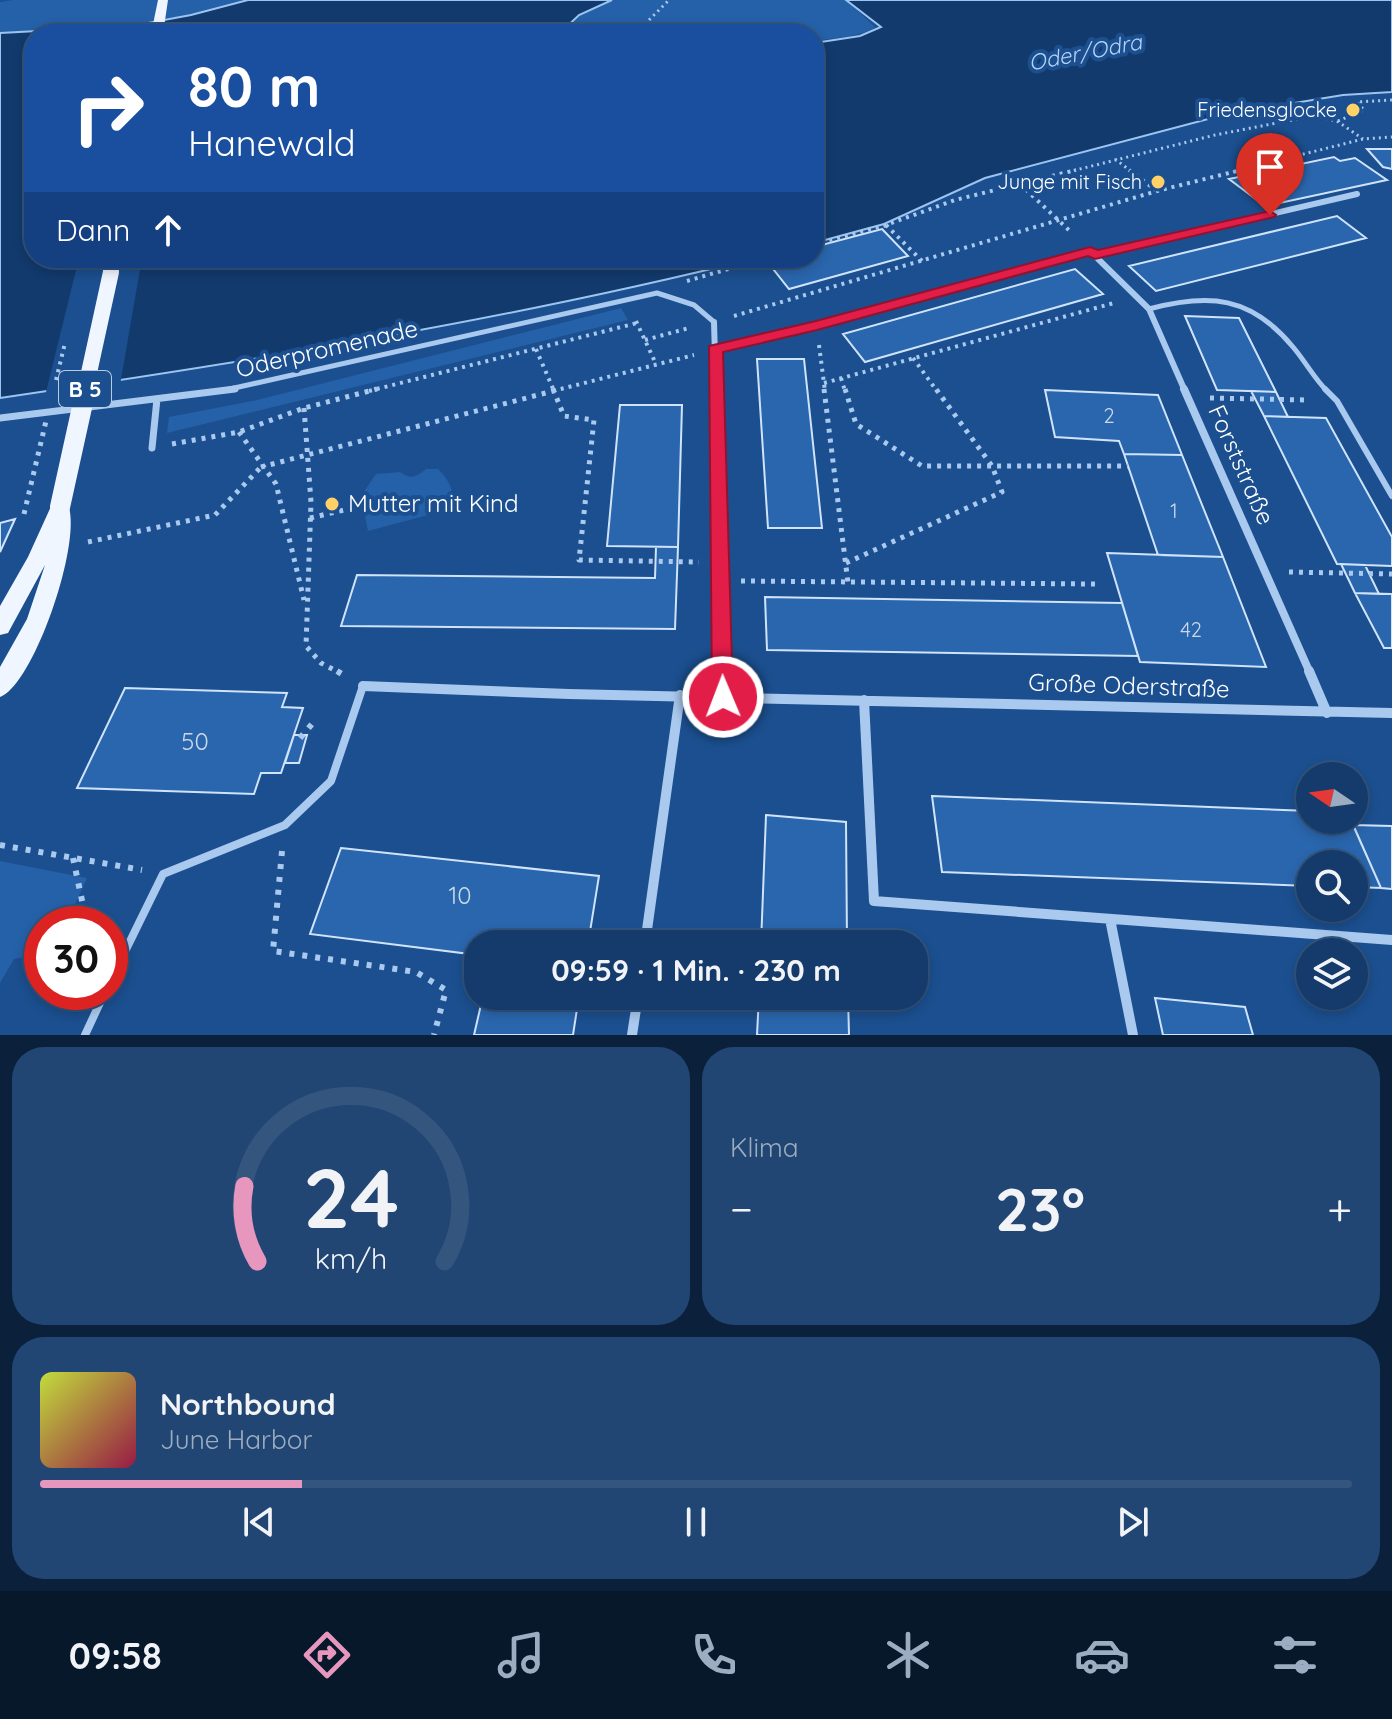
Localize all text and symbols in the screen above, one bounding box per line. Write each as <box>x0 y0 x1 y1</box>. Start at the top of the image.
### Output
water label: Oder/Odra <box>1026 27 1146 77</box>
text: 80 m <box>188 51 320 121</box>
icon: right <box>56 56 160 160</box>
place label: Friedensglocke <box>1197 97 1337 122</box>
marker: Friedensglocke <box>1344 101 1362 119</box>
text: Hanewald <box>188 120 356 165</box>
pin <box>1236 133 1304 215</box>
icon: arrive <box>1248 145 1292 189</box>
place label: Junge mit Fisch <box>997 169 1142 194</box>
marker: Junge mit Fisch <box>1149 173 1167 191</box>
icon: ahead <box>146 208 190 252</box>
text: Dann <box>56 211 130 249</box>
street label: Oderpromenade <box>233 313 421 384</box>
road number: B 5 <box>59 371 111 407</box>
street label: Forststraße <box>1202 400 1282 529</box>
house number: 2 <box>1103 403 1115 428</box>
place label: Mutter mit Kind <box>348 488 518 518</box>
marker: Mutter mit Kind <box>323 495 341 513</box>
house number: 1 <box>1170 498 1178 523</box>
house number: 42 <box>1180 617 1202 642</box>
position arrow <box>681 655 765 739</box>
street label: Große Oderstraße <box>1028 666 1230 704</box>
house number: 50 <box>181 726 209 756</box>
north arrow <box>1296 762 1368 834</box>
map controls <box>1296 762 1368 1010</box>
button: search <box>1296 850 1368 922</box>
house number: 10 <box>448 880 472 910</box>
speed limit sign: 30 <box>24 906 128 1010</box>
button: layers <box>1296 938 1368 1010</box>
text: 09:59 · 1 Min. · 230 m <box>551 951 841 989</box>
text: Klima <box>730 1131 799 1164</box>
text: 24 <box>303 1145 399 1249</box>
text: 23° <box>995 1171 1085 1246</box>
text: − <box>730 1181 753 1236</box>
text: + <box>1327 1181 1352 1236</box>
text: km/h <box>315 1240 387 1276</box>
text: Northbound <box>160 1385 336 1423</box>
text: June Harbor <box>160 1423 312 1456</box>
icon: previous <box>237 1500 281 1544</box>
icon: pause <box>674 1500 718 1544</box>
icon: next <box>1111 1500 1155 1544</box>
icon: directions <box>299 1627 355 1683</box>
icon: music <box>493 1627 549 1683</box>
icon: phone <box>686 1627 742 1683</box>
icon: climate <box>880 1627 936 1683</box>
icon: car <box>1074 1627 1130 1683</box>
icon: filters <box>1267 1627 1323 1683</box>
text: 09:58 <box>69 1633 162 1678</box>

